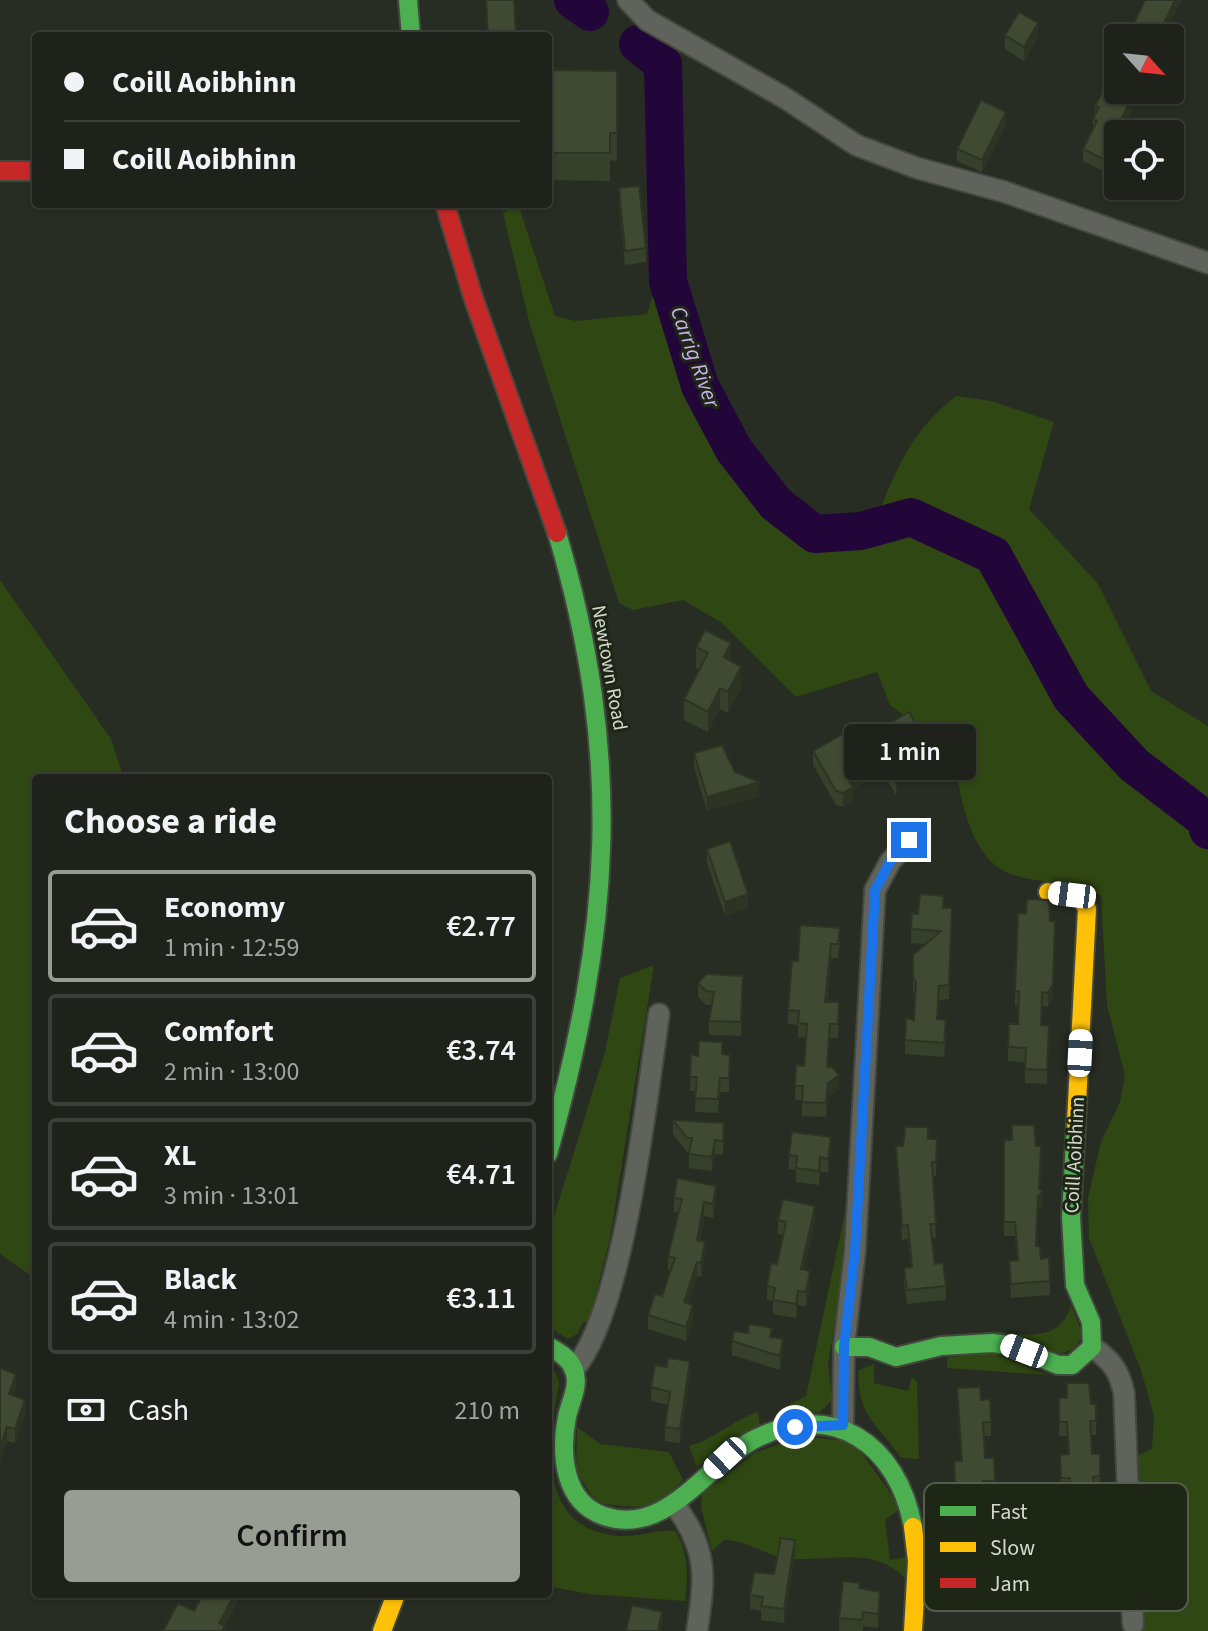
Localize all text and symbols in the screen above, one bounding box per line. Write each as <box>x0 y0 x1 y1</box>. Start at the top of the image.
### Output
north arrow <box>1104 24 1184 104</box>
map controls <box>1104 24 1184 200</box>
text: Coill Aoibhinn <box>112 61 297 104</box>
button: locate <box>1104 120 1184 200</box>
text: Coill Aoibhinn <box>112 138 297 181</box>
water label: Carrig River <box>662 302 729 413</box>
street label: Newtown Road <box>584 603 634 733</box>
callout: 1 min <box>843 724 975 780</box>
text: 1 min <box>879 733 941 770</box>
text: Choose a ride <box>64 796 277 847</box>
route end <box>891 822 927 858</box>
car <box>1047 880 1097 910</box>
text: Economy <box>164 886 285 929</box>
icon: car <box>68 890 140 962</box>
text: €2.77 <box>446 905 516 948</box>
text: 1 min · 12:59 <box>164 929 299 966</box>
text: Comfort <box>164 1010 274 1053</box>
icon: car <box>68 1014 140 1086</box>
car <box>1067 1028 1093 1078</box>
text: €3.74 <box>446 1029 516 1072</box>
text: 2 min · 13:00 <box>164 1053 299 1090</box>
street label: Coill Aoibhinn <box>1058 1096 1092 1214</box>
text: XL <box>164 1134 197 1177</box>
icon: car <box>68 1138 140 1210</box>
text: €4.71 <box>446 1153 516 1196</box>
text: 3 min · 13:01 <box>164 1177 299 1214</box>
text: Black <box>164 1258 237 1301</box>
icon: car <box>68 1262 140 1334</box>
text: €3.11 <box>446 1277 516 1320</box>
text: 4 min · 13:02 <box>164 1301 299 1338</box>
car <box>997 1331 1051 1371</box>
icon: cash <box>64 1388 108 1432</box>
text: Cash <box>128 1389 189 1432</box>
text: 210 m <box>454 1392 520 1429</box>
route start <box>777 1409 813 1445</box>
car <box>699 1433 751 1483</box>
legend <box>924 1483 1188 1611</box>
button: Confirm <box>64 1490 520 1582</box>
text: Fast <box>990 1496 1028 1528</box>
text: Slow <box>990 1532 1035 1564</box>
text: Jam <box>990 1568 1030 1600</box>

